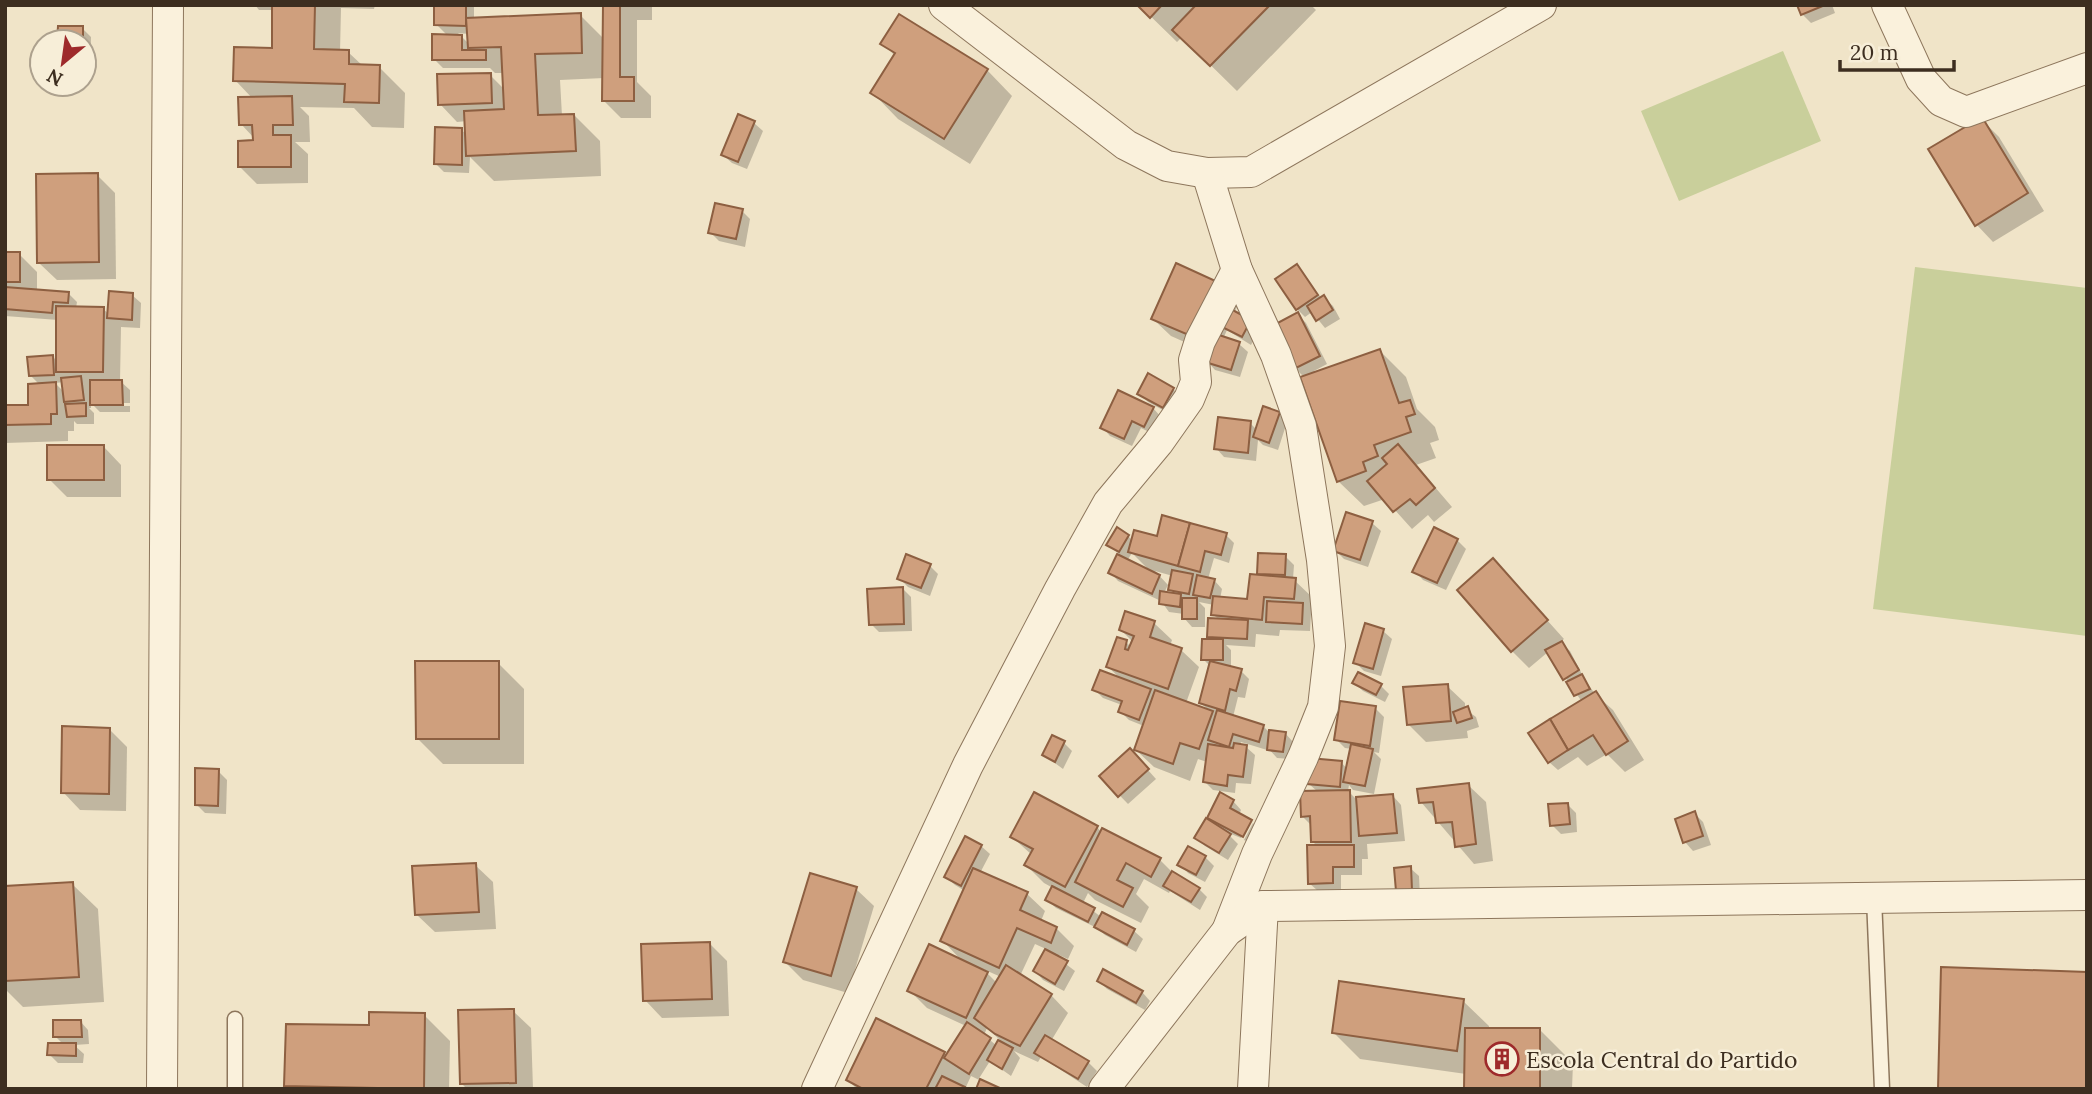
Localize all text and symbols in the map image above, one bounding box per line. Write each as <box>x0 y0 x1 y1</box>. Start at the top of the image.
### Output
north arrow <box>28 28 98 98</box>
scale bar <box>1840 28 1954 72</box>
text: 20 m <box>1850 39 1899 66</box>
text: N <box>42 64 67 92</box>
building icon: Escola Central do Partido <box>1483 1040 1521 1078</box>
place label: Escola Central do Partido <box>1526 1045 1797 1074</box>

